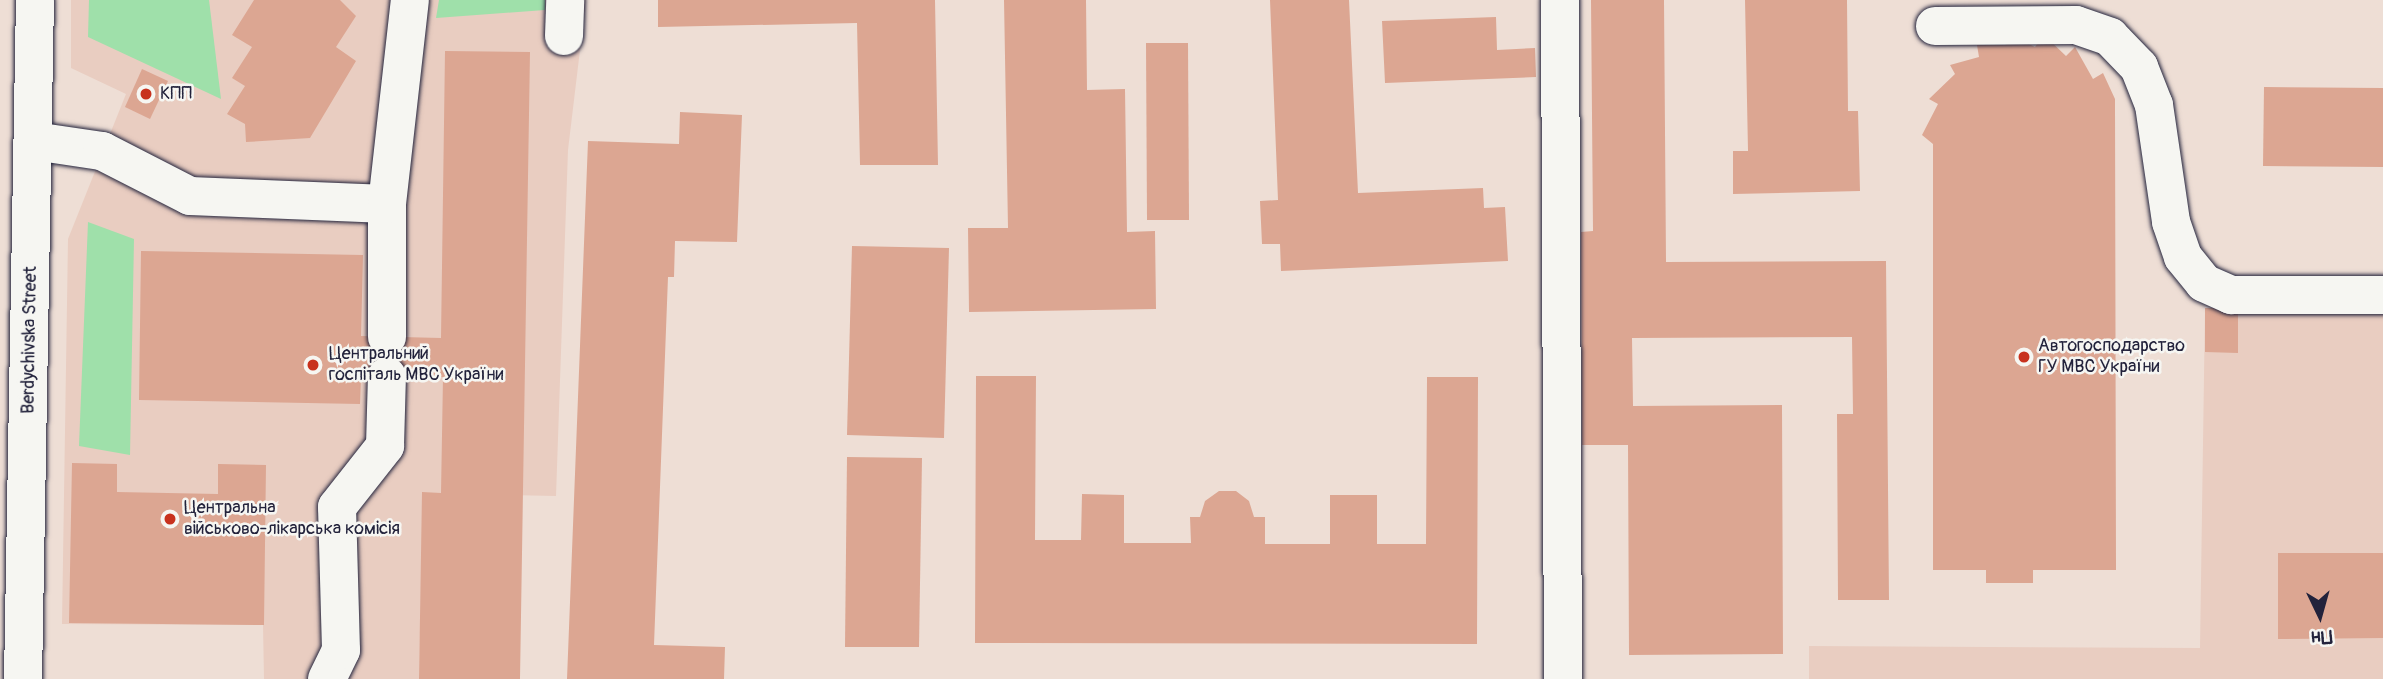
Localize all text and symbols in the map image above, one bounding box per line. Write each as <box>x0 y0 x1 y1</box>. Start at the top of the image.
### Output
place label: КПП <box>160 83 192 105</box>
marker: КПП <box>138 86 154 102</box>
street label: Berdychivska Street <box>18 266 42 414</box>
place label: Автогосподарство ГУ МВС України <box>2038 336 2185 378</box>
place label: Центральний госпіталь МВС України <box>329 344 504 386</box>
marker: Автогосподарство ГУ МВС України <box>2016 349 2032 365</box>
marker: Центральний госпіталь МВС України <box>303 355 323 375</box>
place label: Центральна військово-лікарська комісія <box>184 498 400 540</box>
marker: Центральна військово-лікарська комісія <box>162 511 178 527</box>
north arrow <box>2285 581 2355 651</box>
text: Пн <box>2310 624 2333 650</box>

